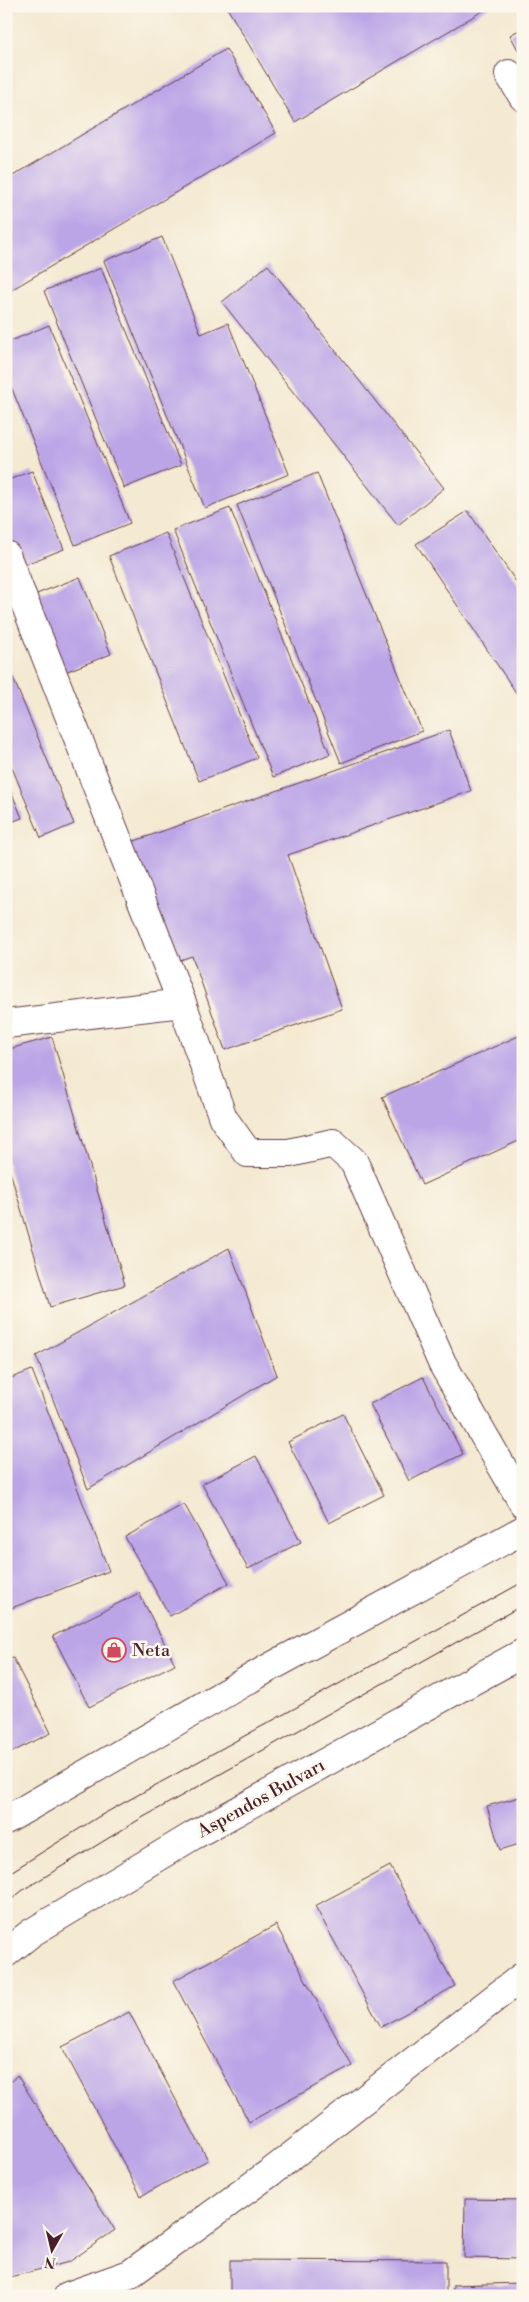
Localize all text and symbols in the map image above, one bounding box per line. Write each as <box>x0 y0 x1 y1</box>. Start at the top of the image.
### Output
shop icon: Neta <box>101 1637 127 1663</box>
place label: Neta <box>132 1639 171 1662</box>
street label: Aspendos Bulvarı <box>192 1754 329 1844</box>
north arrow <box>28 2224 78 2274</box>
text: N <box>44 2252 57 2272</box>

